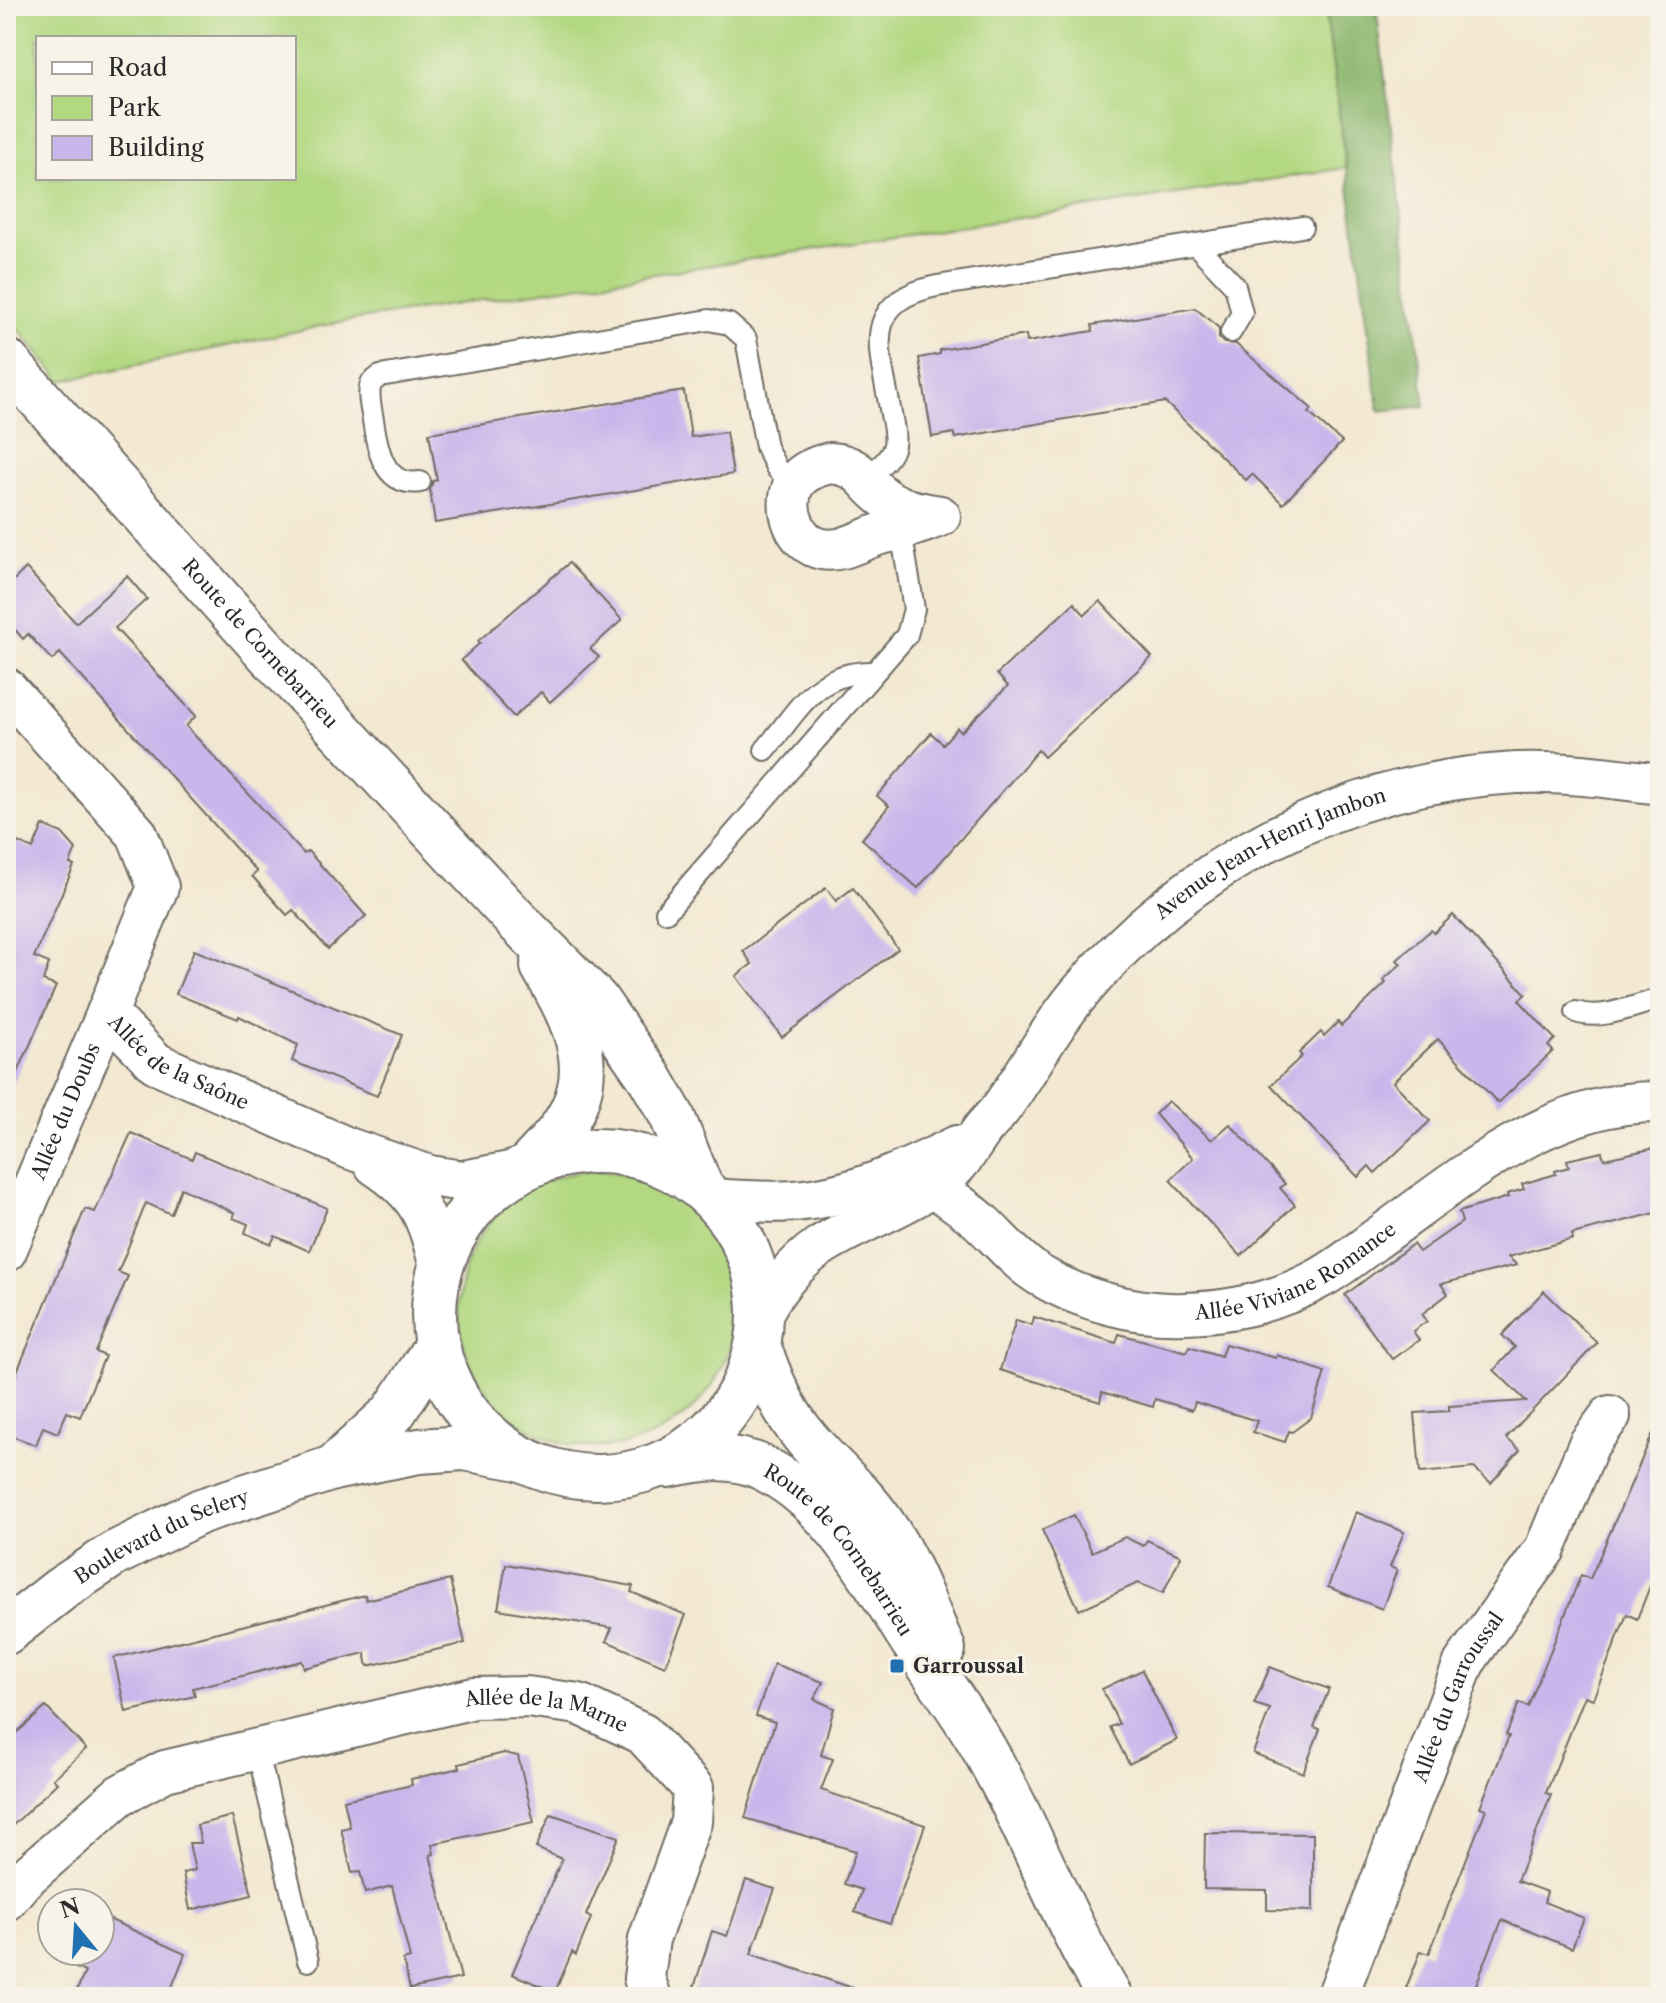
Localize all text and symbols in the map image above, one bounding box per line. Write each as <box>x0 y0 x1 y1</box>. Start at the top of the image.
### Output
legend <box>36 36 296 180</box>
text: Road <box>108 53 168 82</box>
text: Park <box>108 93 161 122</box>
text: Building <box>108 133 204 162</box>
street label: Route de Cornebarrieu <box>177 554 343 733</box>
street label: Avenue Jean-Henri Jambon <box>1149 783 1389 925</box>
street label: Allée de la Saône <box>103 1009 253 1115</box>
street label: Allée du Doubs <box>25 1039 105 1184</box>
street label: Allée Viviane Romance <box>1193 1217 1401 1325</box>
street label: Route de Cornebarrieu <box>760 1459 918 1640</box>
street label: Boulevard du Selery <box>70 1484 253 1589</box>
street label: Allée du Garroussal <box>1407 1607 1508 1786</box>
place label: Garroussal <box>913 1654 1024 1678</box>
marker: Garroussal <box>888 1657 906 1675</box>
street label: Allée de la Marne <box>461 1685 632 1737</box>
north arrow <box>36 1887 116 1967</box>
text: N <box>57 1893 83 1924</box>

